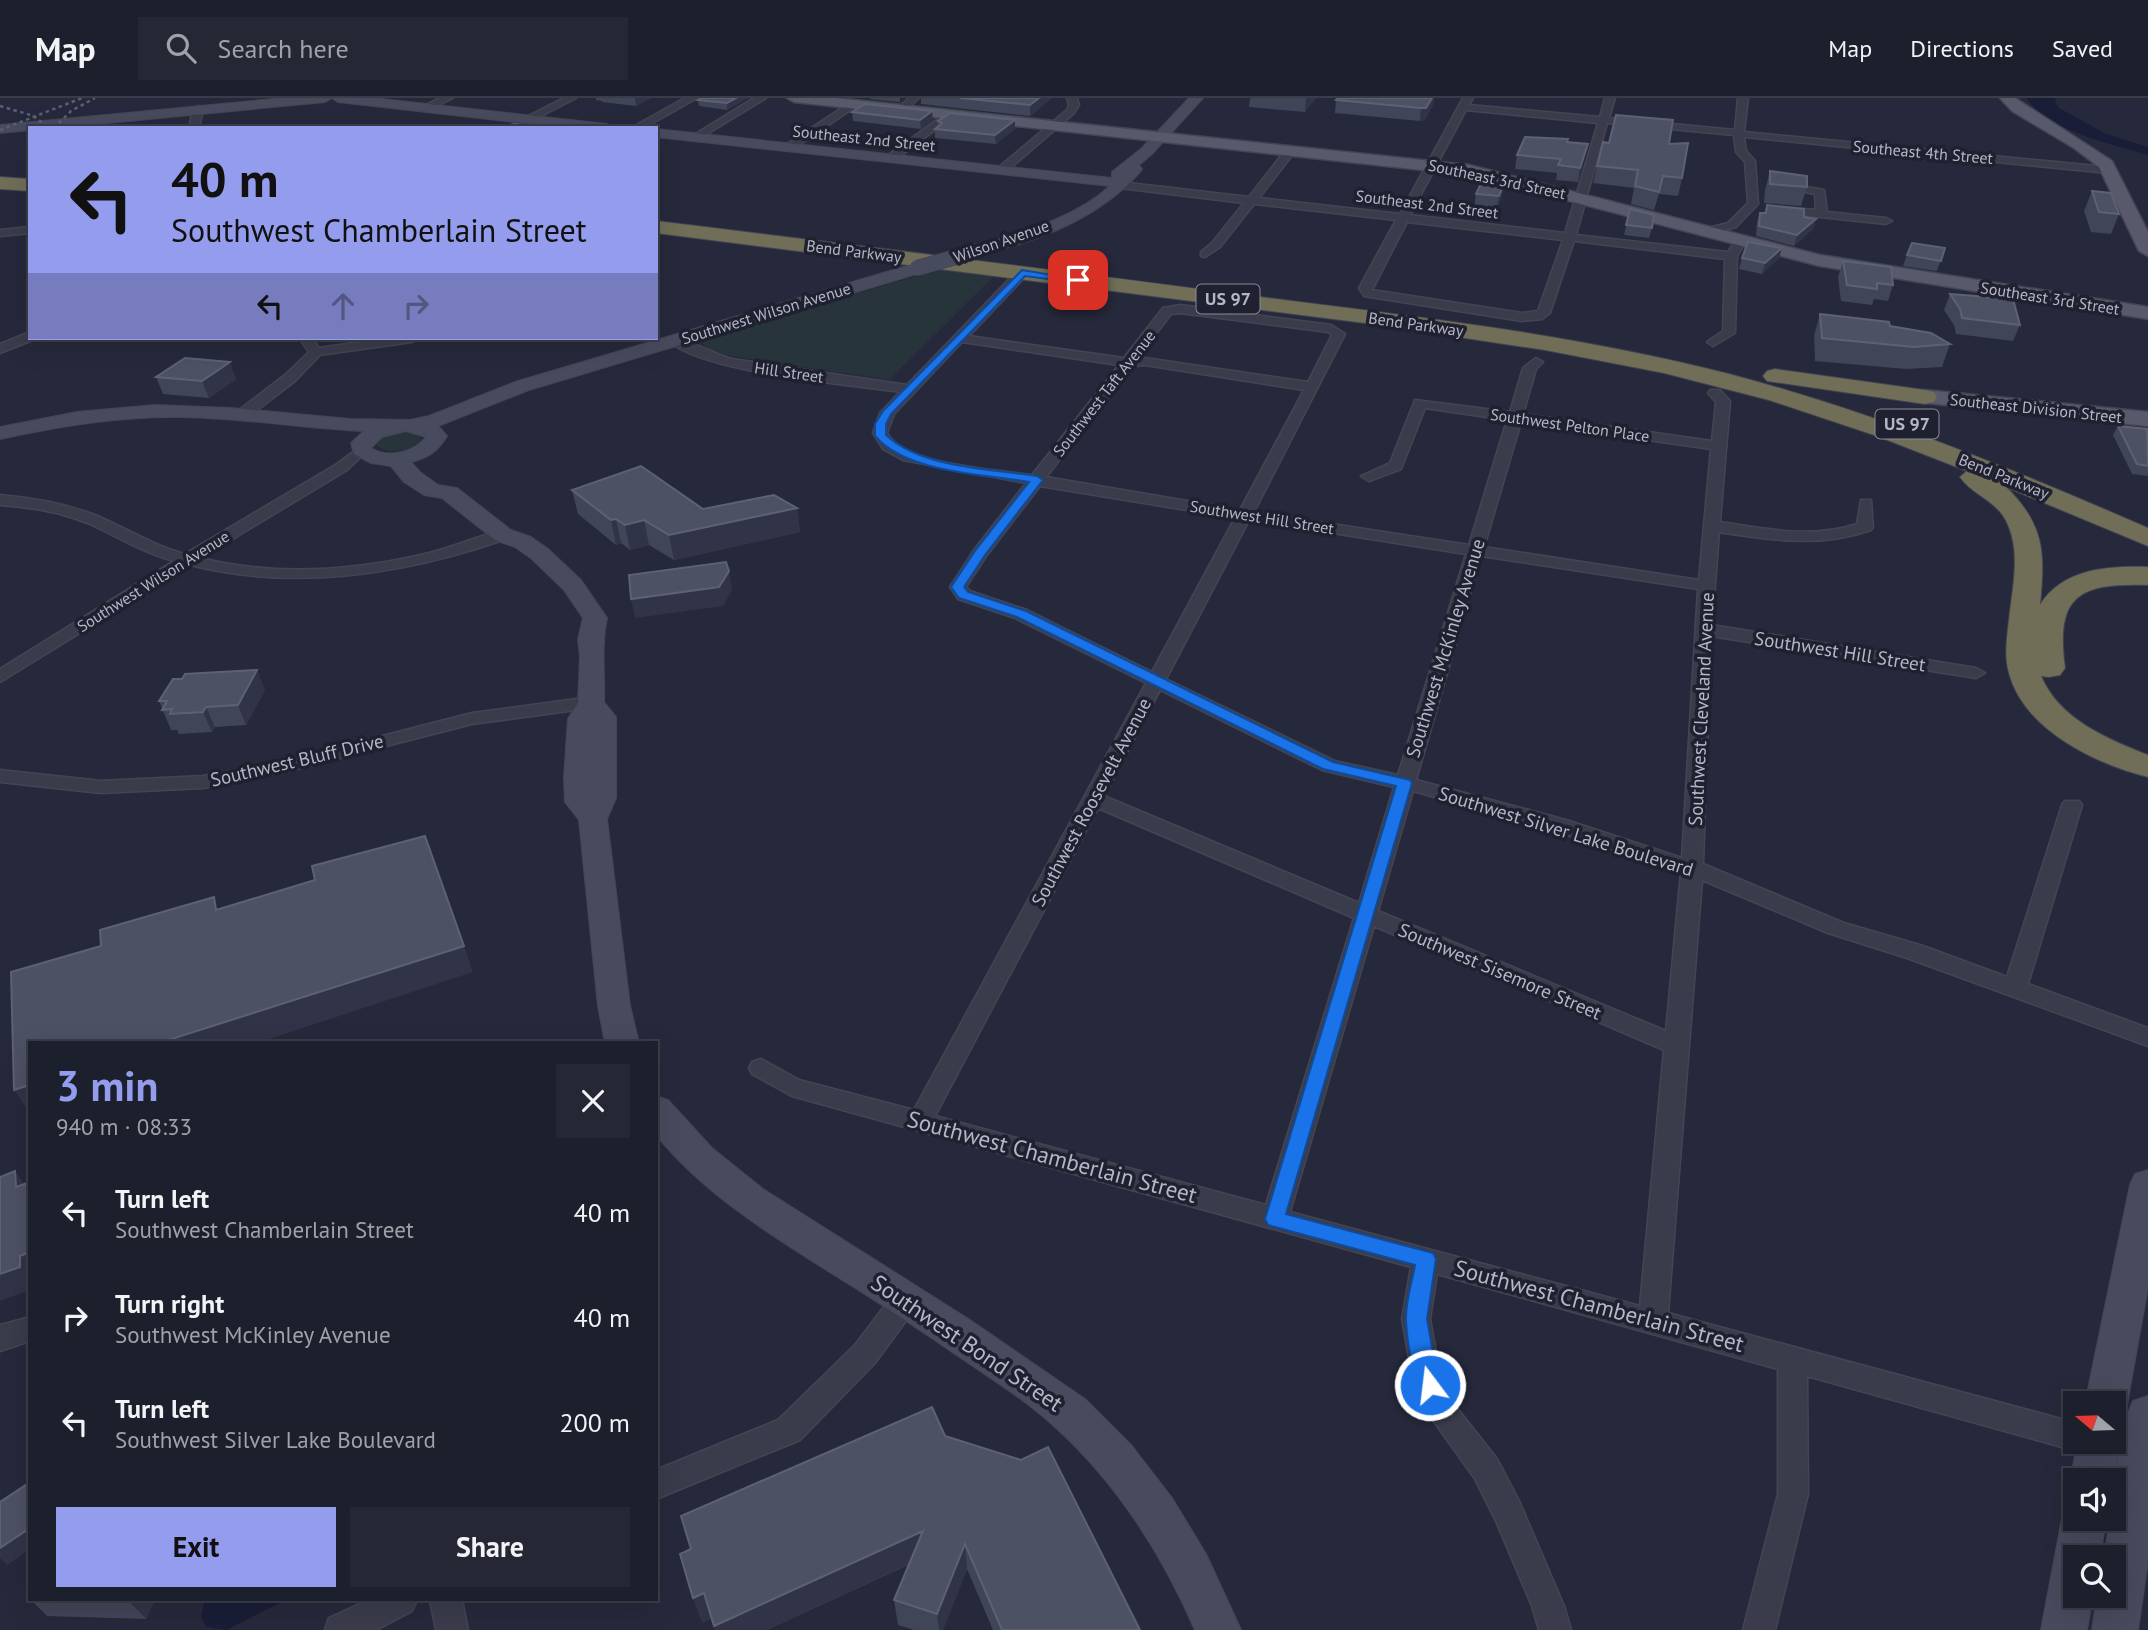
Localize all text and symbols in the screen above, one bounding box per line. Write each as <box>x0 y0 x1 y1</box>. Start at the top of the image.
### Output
search box <box>138 17 628 80</box>
text: Map <box>35 27 96 70</box>
icon: search <box>162 29 200 67</box>
text: Search here <box>218 32 349 65</box>
text: Map <box>1828 33 1872 64</box>
text: Directions <box>1910 33 2014 64</box>
text: Saved <box>2052 33 2113 64</box>
street label: Southeast 2nd Street <box>792 121 937 156</box>
street label: Southeast 4th Street <box>1852 136 1994 168</box>
text: 40 m <box>171 147 278 211</box>
icon: left <box>56 154 147 245</box>
street label: Southeast 3rd Street <box>1426 155 1568 203</box>
street label: Southeast 2nd Street <box>1355 185 1500 223</box>
text: Southwest Chamberlain Street <box>171 209 587 251</box>
street label: Wilson Avenue <box>950 215 1052 267</box>
street label: Bend Parkway <box>805 235 903 267</box>
pin <box>1048 250 1108 310</box>
icon: arrive <box>1059 261 1097 299</box>
street label: Southeast 3rd Street <box>1979 277 2121 319</box>
street label: Southwest Wilson Avenue <box>679 278 853 348</box>
road number: US 97 <box>1196 284 1260 314</box>
icon: left <box>251 287 289 325</box>
icon: ahead <box>324 287 362 325</box>
icon: right <box>397 287 435 325</box>
street label: Bend Parkway <box>1367 307 1465 341</box>
street label: Southwest Taft Avenue <box>1049 326 1159 460</box>
street label: Hill Street <box>753 357 825 387</box>
street label: Southeast Division Street <box>1949 389 2123 427</box>
street label: Southwest Pelton Place <box>1489 404 1651 446</box>
road number: US 97 <box>1876 410 1938 438</box>
street label: Bend Parkway <box>1956 449 2053 503</box>
street label: Southwest Hill Street <box>1189 496 1336 538</box>
street label: Southwest Wilson Avenue <box>73 526 233 636</box>
street label: Southwest McKinley Avenue <box>1400 536 1490 760</box>
street label: Southwest Cleveland Avenue <box>1683 592 1719 826</box>
street label: Southwest Hill Street <box>1753 626 1928 676</box>
street label: Southwest Roosevelt Avenue <box>1026 694 1156 910</box>
street label: Southwest Bluff Drive <box>208 728 386 792</box>
street label: Southwest Silver Lake Boulevard <box>1436 781 1696 881</box>
street label: Southwest Sisemore Street <box>1395 917 1606 1025</box>
text: 3 min <box>56 1058 158 1113</box>
button: close <box>556 1064 630 1138</box>
street label: Southwest Chamberlain Street <box>904 1104 1200 1209</box>
text: 940 m · 08:33 <box>56 1112 192 1141</box>
text: Turn left <box>115 1182 209 1215</box>
icon: left <box>56 1194 94 1232</box>
text: 40 m <box>574 1196 630 1229</box>
text: Southwest Chamberlain Street <box>115 1215 414 1244</box>
street label: Southwest Chamberlain Street <box>1451 1253 1747 1358</box>
street label: Southwest Bond Street <box>866 1268 1069 1418</box>
text: Turn right <box>115 1287 224 1320</box>
icon: right <box>56 1299 94 1337</box>
text: 40 m <box>574 1301 630 1334</box>
text: Southwest McKinley Avenue <box>115 1320 391 1349</box>
position arrow <box>1393 1348 1467 1422</box>
north arrow <box>2063 1391 2126 1454</box>
map controls <box>2063 1391 2126 1608</box>
text: Turn left <box>115 1392 209 1425</box>
icon: left <box>56 1404 94 1442</box>
text: 200 m <box>559 1406 630 1439</box>
text: Southwest Silver Lake Boulevard <box>115 1425 436 1454</box>
button: sound <box>2063 1468 2126 1531</box>
button: Exit <box>56 1507 336 1587</box>
button: Share <box>350 1507 630 1587</box>
button: search <box>2063 1545 2126 1608</box>

